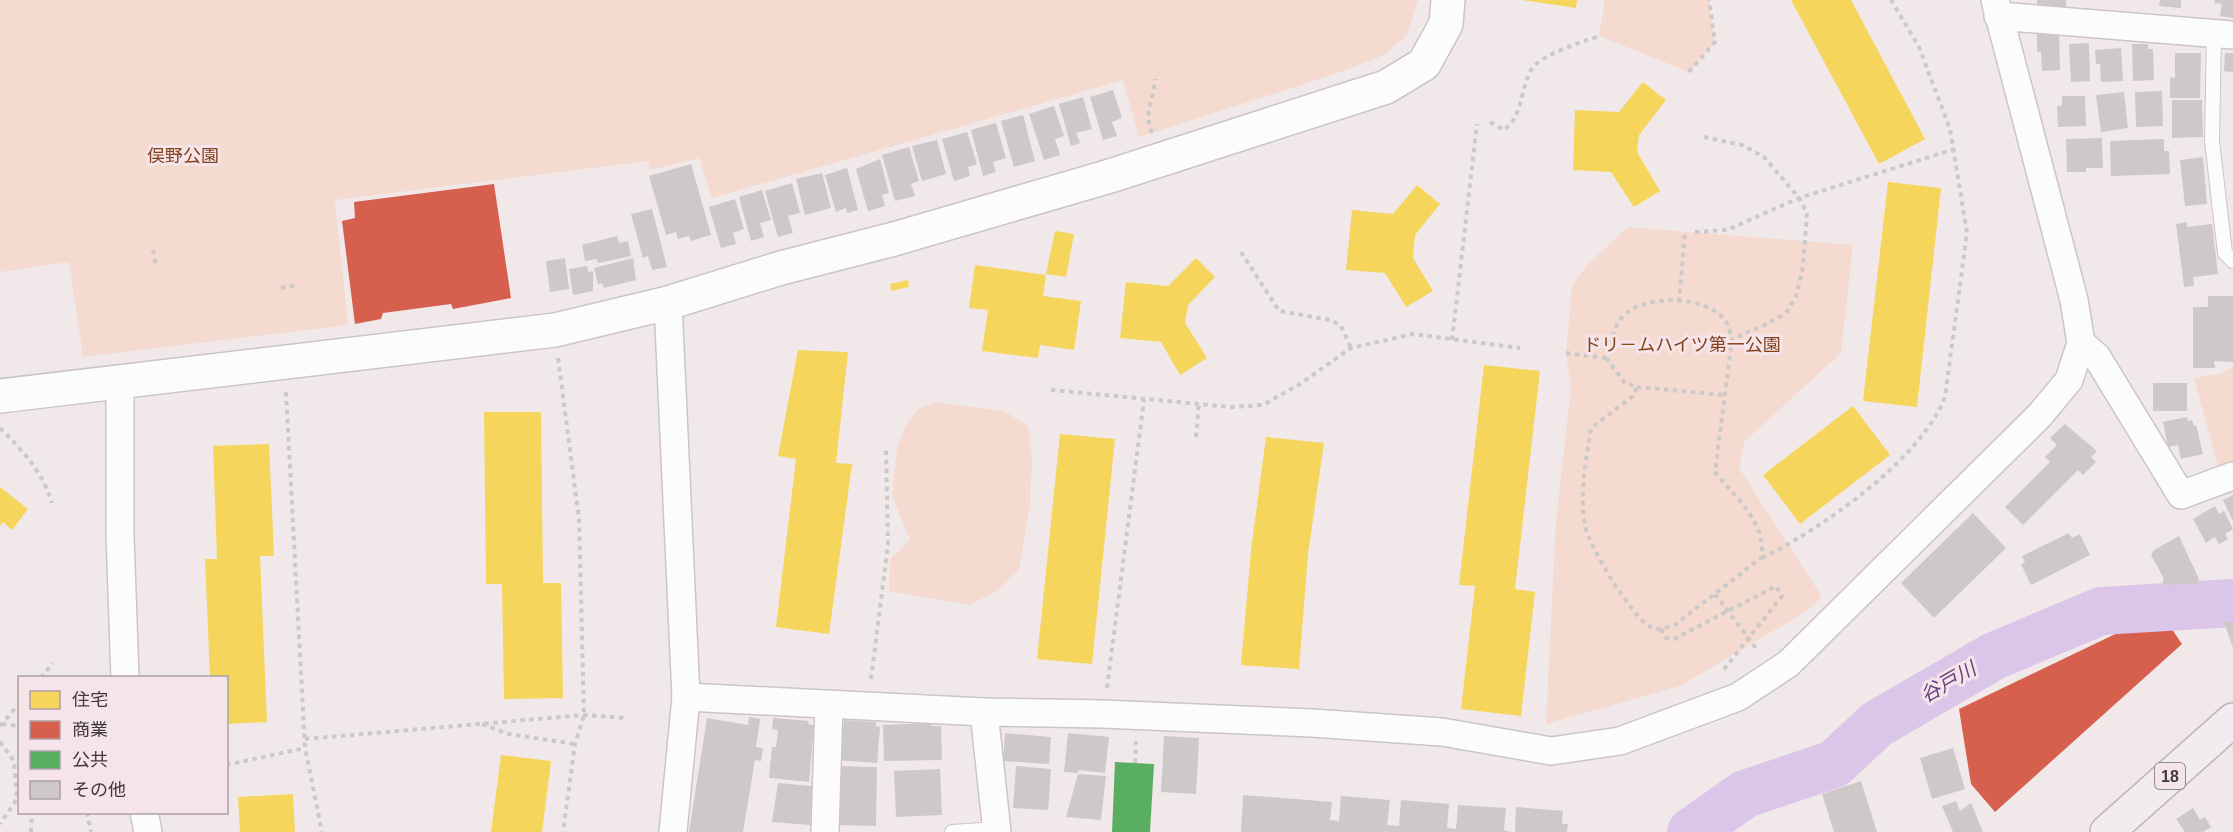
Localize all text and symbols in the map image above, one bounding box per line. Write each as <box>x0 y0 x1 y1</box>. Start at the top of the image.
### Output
park label: 俣野公園 <box>147 146 219 166</box>
park label: ドリ－ムハイツ第一公園 <box>1583 335 1781 355</box>
water label: 谷戸川 <box>1917 656 1981 707</box>
legend <box>18 676 228 814</box>
text: 住宅 <box>72 690 108 710</box>
text: 商業 <box>72 720 108 740</box>
text: 公共 <box>72 750 108 770</box>
road number: 18 <box>2155 763 2185 789</box>
text: その他 <box>72 780 126 800</box>

